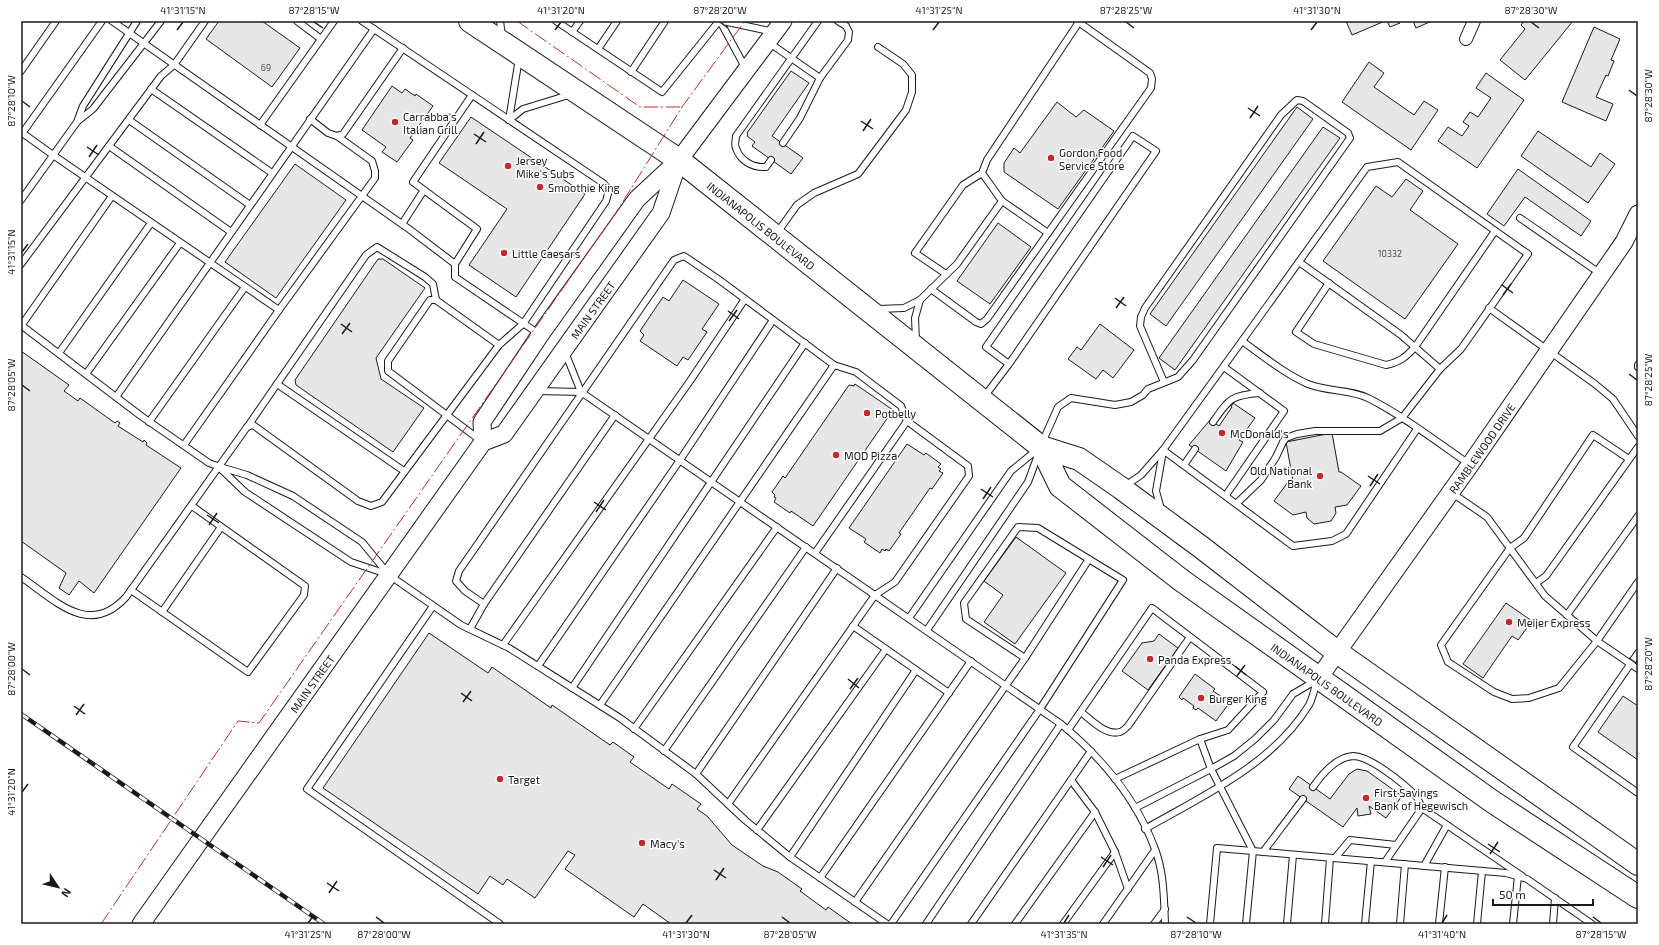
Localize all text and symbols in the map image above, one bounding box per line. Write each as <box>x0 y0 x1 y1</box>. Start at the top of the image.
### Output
text: 41°31'15"N <box>160 4 206 16</box>
text: 87°28'15"W <box>289 4 340 16</box>
text: 41°31'20"N <box>537 4 585 16</box>
text: 87°28'20"W <box>693 4 747 16</box>
text: 41°31'25"N <box>916 4 962 16</box>
text: 87°28'25"W <box>1100 4 1153 16</box>
text: 41°31'30"N <box>1293 4 1341 16</box>
text: 87°28'30"W <box>1504 4 1558 16</box>
house number: 69 <box>261 62 271 73</box>
text: 87°28'30"W <box>1642 69 1654 123</box>
text: 87°28'10"W <box>5 75 17 127</box>
place label: Carrabba's Italian Grill <box>403 110 458 136</box>
marker: Carrabba's Italian Grill <box>390 117 400 127</box>
place label: Gordon Food Service Store <box>1059 146 1125 172</box>
marker: Gordon Food Service Store <box>1046 153 1056 163</box>
place label: Jersey Mike's Subs <box>516 154 575 180</box>
marker: Jersey Mike's Subs <box>503 161 513 171</box>
street label: INDIANAPOLIS BOULEVARD <box>705 179 818 272</box>
place label: Smoothie King <box>548 181 620 194</box>
marker: Smoothie King <box>535 182 545 192</box>
text: 41°31'15"N <box>5 229 17 275</box>
place label: Little Caesars <box>512 247 581 260</box>
marker: Little Caesars <box>499 248 509 258</box>
house number: 10332 <box>1378 248 1402 259</box>
street label: MAIN STREET <box>567 278 618 341</box>
text: 87°28'25"W <box>1642 353 1654 406</box>
text: 87°28'05"W <box>5 358 17 412</box>
street label: RAMBLEWOOD DRIVE <box>1446 400 1517 496</box>
place label: Potbelly <box>875 407 916 420</box>
marker: Potbelly <box>862 408 872 418</box>
place label: McDonald's <box>1230 427 1289 440</box>
marker: McDonald's <box>1217 428 1227 438</box>
place label: MOD Pizza <box>844 449 897 462</box>
marker: MOD Pizza <box>831 450 841 460</box>
place label: Old National Bank <box>1250 464 1313 490</box>
marker: Old National Bank <box>1315 471 1325 481</box>
place label: Meijer Express <box>1517 616 1591 630</box>
marker: Meijer Express <box>1504 617 1514 627</box>
text: 87°28'20"W <box>1642 637 1654 691</box>
street label: INDIANAPOLIS BOULEVARD <box>1269 640 1386 728</box>
text: 87°28'00"W <box>5 642 17 696</box>
street label: MAIN STREET <box>287 652 337 715</box>
place label: Panda Express <box>1158 653 1232 666</box>
marker: Panda Express <box>1145 654 1155 664</box>
place label: Burger King <box>1209 692 1267 705</box>
marker: Burger King <box>1196 693 1206 703</box>
text: 41°31'20"N <box>5 768 17 816</box>
place label: Target <box>508 773 540 786</box>
marker: Target <box>495 774 505 784</box>
place label: First Savings Bank of Hegewisch <box>1374 786 1468 812</box>
marker: First Savings Bank of Hegewisch <box>1361 793 1371 803</box>
place label: Macy's <box>650 837 685 850</box>
marker: Macy's <box>637 838 647 848</box>
north arrow <box>38 867 78 907</box>
scale bar <box>1493 881 1593 907</box>
text: N <box>59 886 74 900</box>
text: 50 m <box>1499 887 1526 901</box>
text: 41°31'25"N <box>285 928 331 940</box>
text: 87°28'00"W <box>357 928 411 940</box>
text: 41°31'30"N <box>662 928 710 940</box>
text: 87°28'05"W <box>764 928 817 940</box>
text: 41°31'35"N <box>1041 928 1087 940</box>
text: 87°28'10"W <box>1170 928 1222 940</box>
text: 41°31'40"N <box>1418 928 1466 940</box>
text: 87°28'15"W <box>1576 928 1627 940</box>

